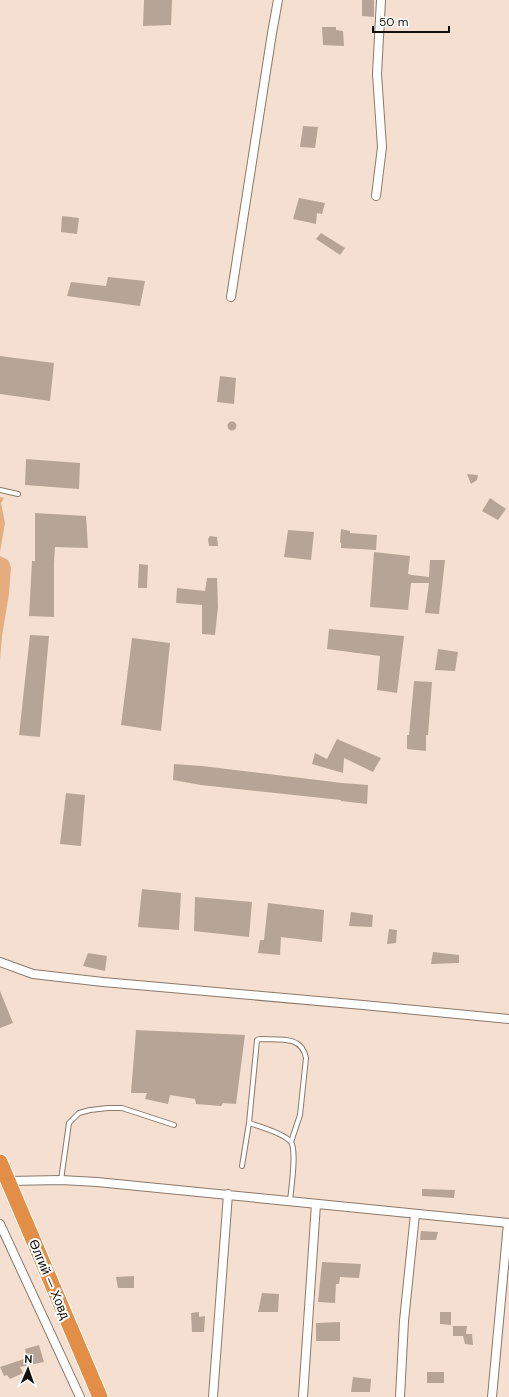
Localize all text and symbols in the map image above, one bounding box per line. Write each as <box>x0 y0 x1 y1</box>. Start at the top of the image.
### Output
scale bar <box>373 8 449 34</box>
text: 50 m <box>379 14 408 30</box>
street label: Өлгий — Ховд <box>25 1237 74 1322</box>
north arrow <box>8 1349 48 1389</box>
text: N <box>24 1352 33 1366</box>

